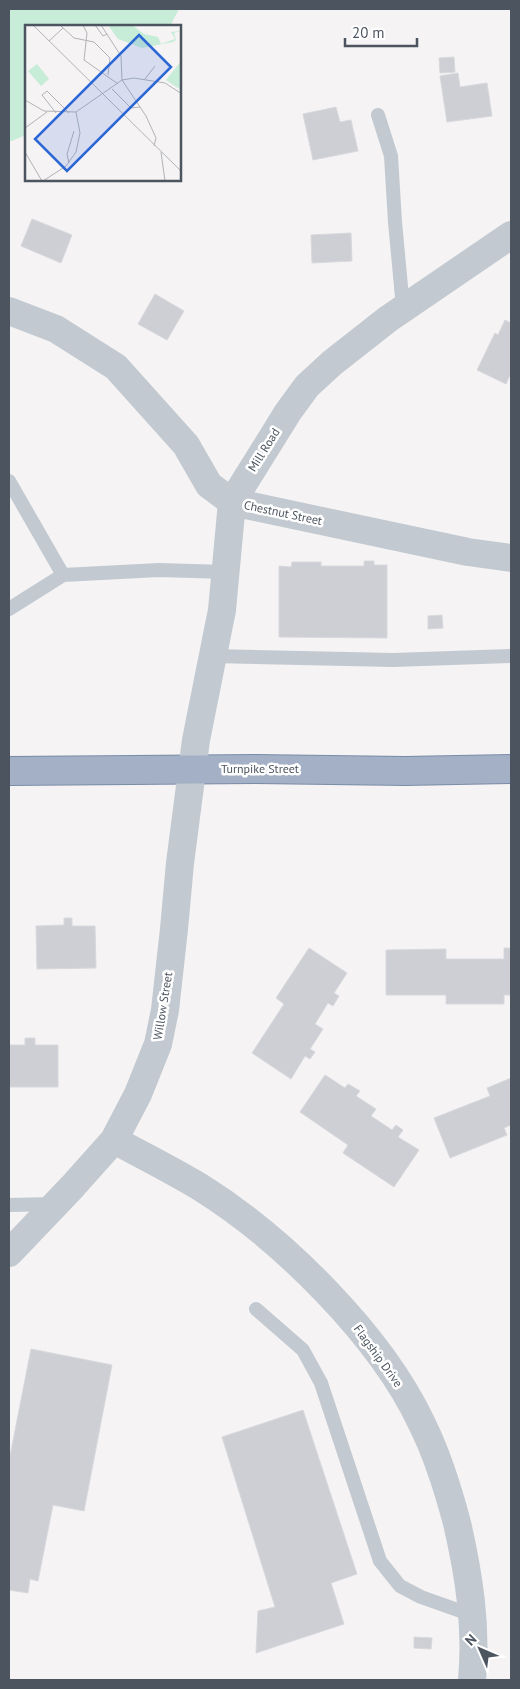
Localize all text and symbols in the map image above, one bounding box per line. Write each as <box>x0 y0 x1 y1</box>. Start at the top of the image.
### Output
scale bar <box>345 15 418 47</box>
text: 20 m <box>352 23 385 42</box>
inset map <box>25 25 181 181</box>
street label: Mill Road <box>244 425 283 474</box>
street label: Chestnut Street <box>243 497 324 528</box>
street label: Turnpike Street <box>221 761 299 776</box>
street label: Willow Street <box>150 971 175 1041</box>
street label: Flagship Drive <box>351 1322 406 1390</box>
north arrow <box>455 1624 505 1674</box>
text: N <box>461 1630 480 1649</box>

